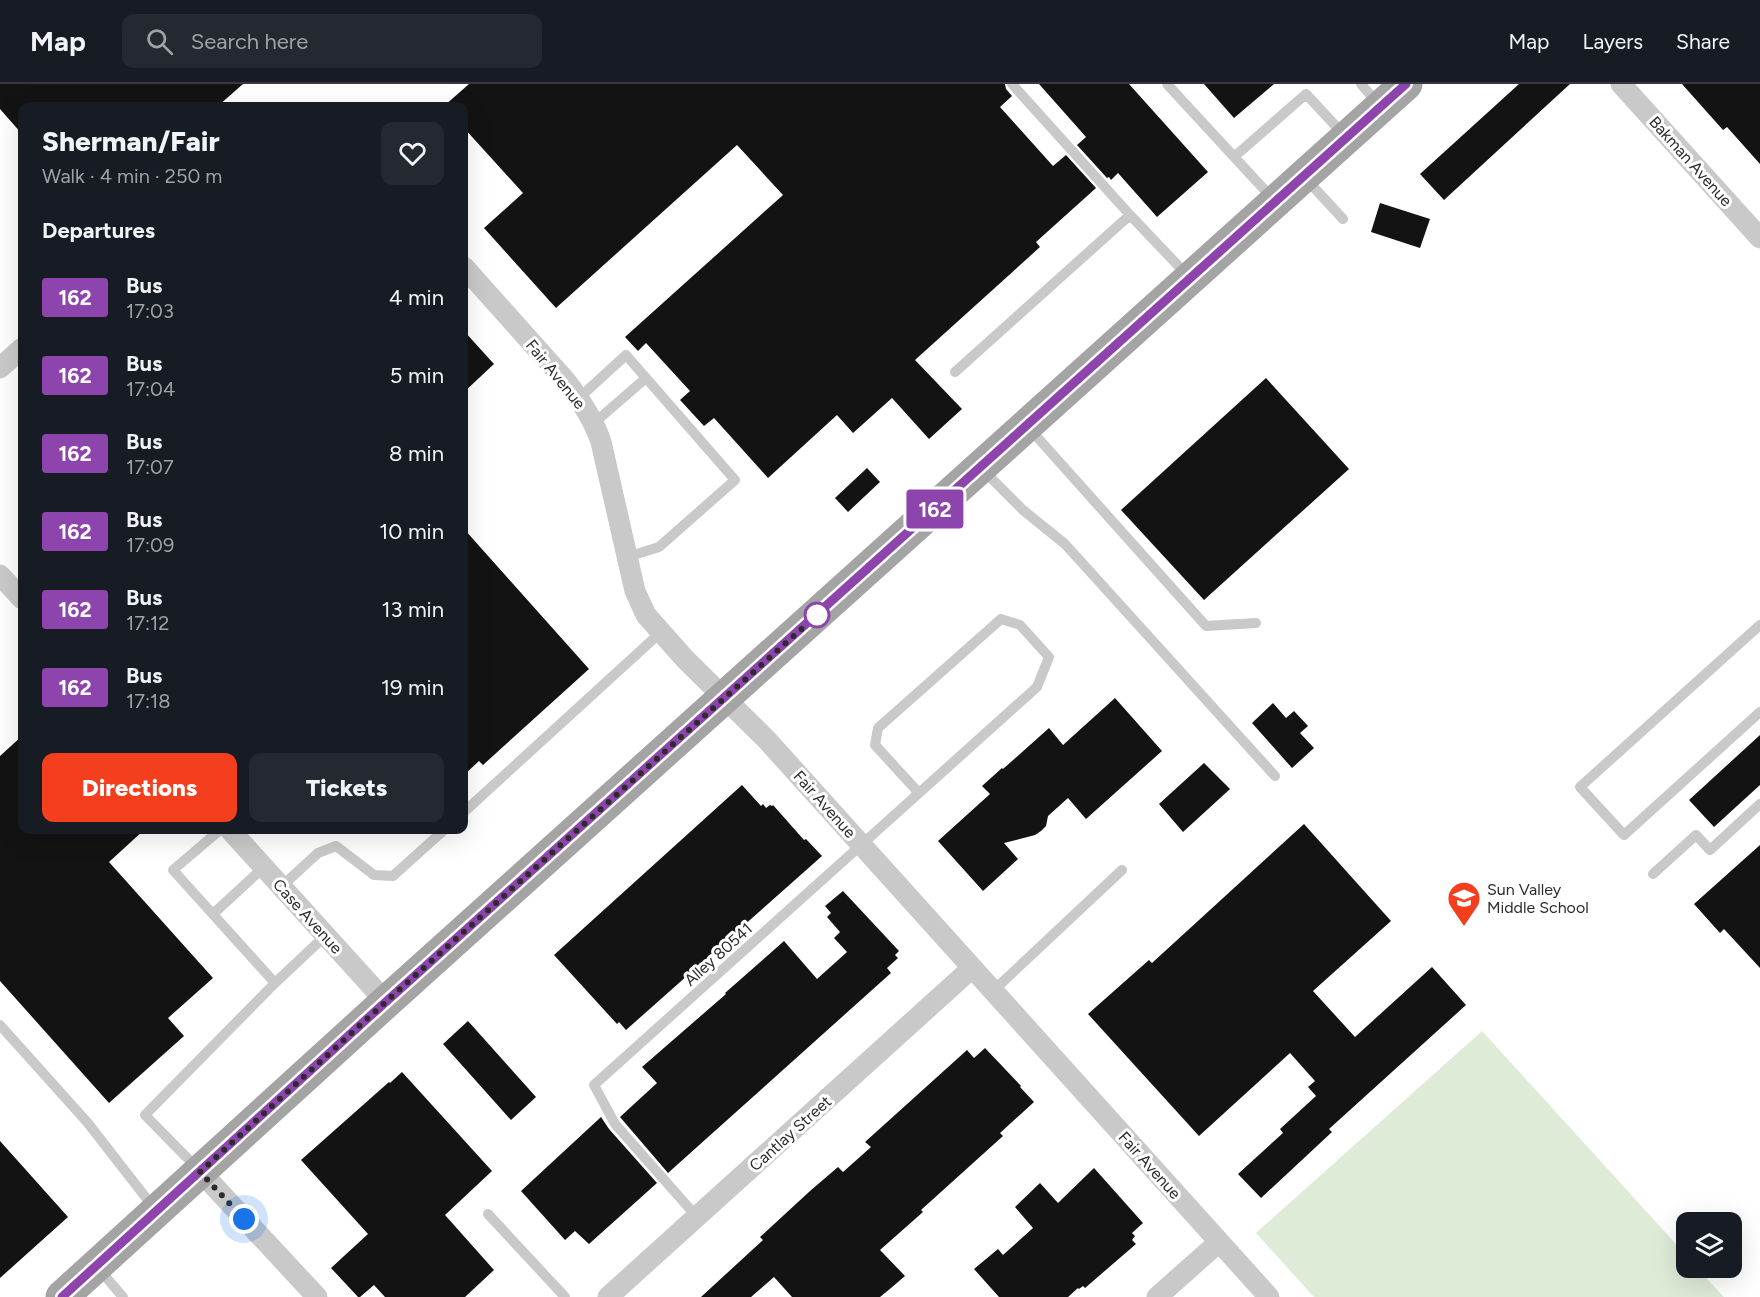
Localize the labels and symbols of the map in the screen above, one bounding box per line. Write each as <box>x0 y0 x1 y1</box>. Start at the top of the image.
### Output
street label: Bakman Avenue <box>1645 112 1736 210</box>
street label: Fair Avenue <box>522 336 590 413</box>
line badge: 162 <box>900 490 970 528</box>
unlabelled marker <box>804 602 830 628</box>
street label: Fair Avenue <box>789 767 860 842</box>
street label: Case Avenue <box>269 875 346 958</box>
school or university icon: Sun Valley Middle School <box>1446 880 1482 927</box>
place label: Sun Valley Middle School <box>1487 880 1589 917</box>
street label: Alley 80541 <box>681 919 756 990</box>
street label: Cantlay Street <box>746 1092 835 1175</box>
street label: Fair Avenue <box>1114 1128 1185 1203</box>
your location <box>229 1204 259 1234</box>

